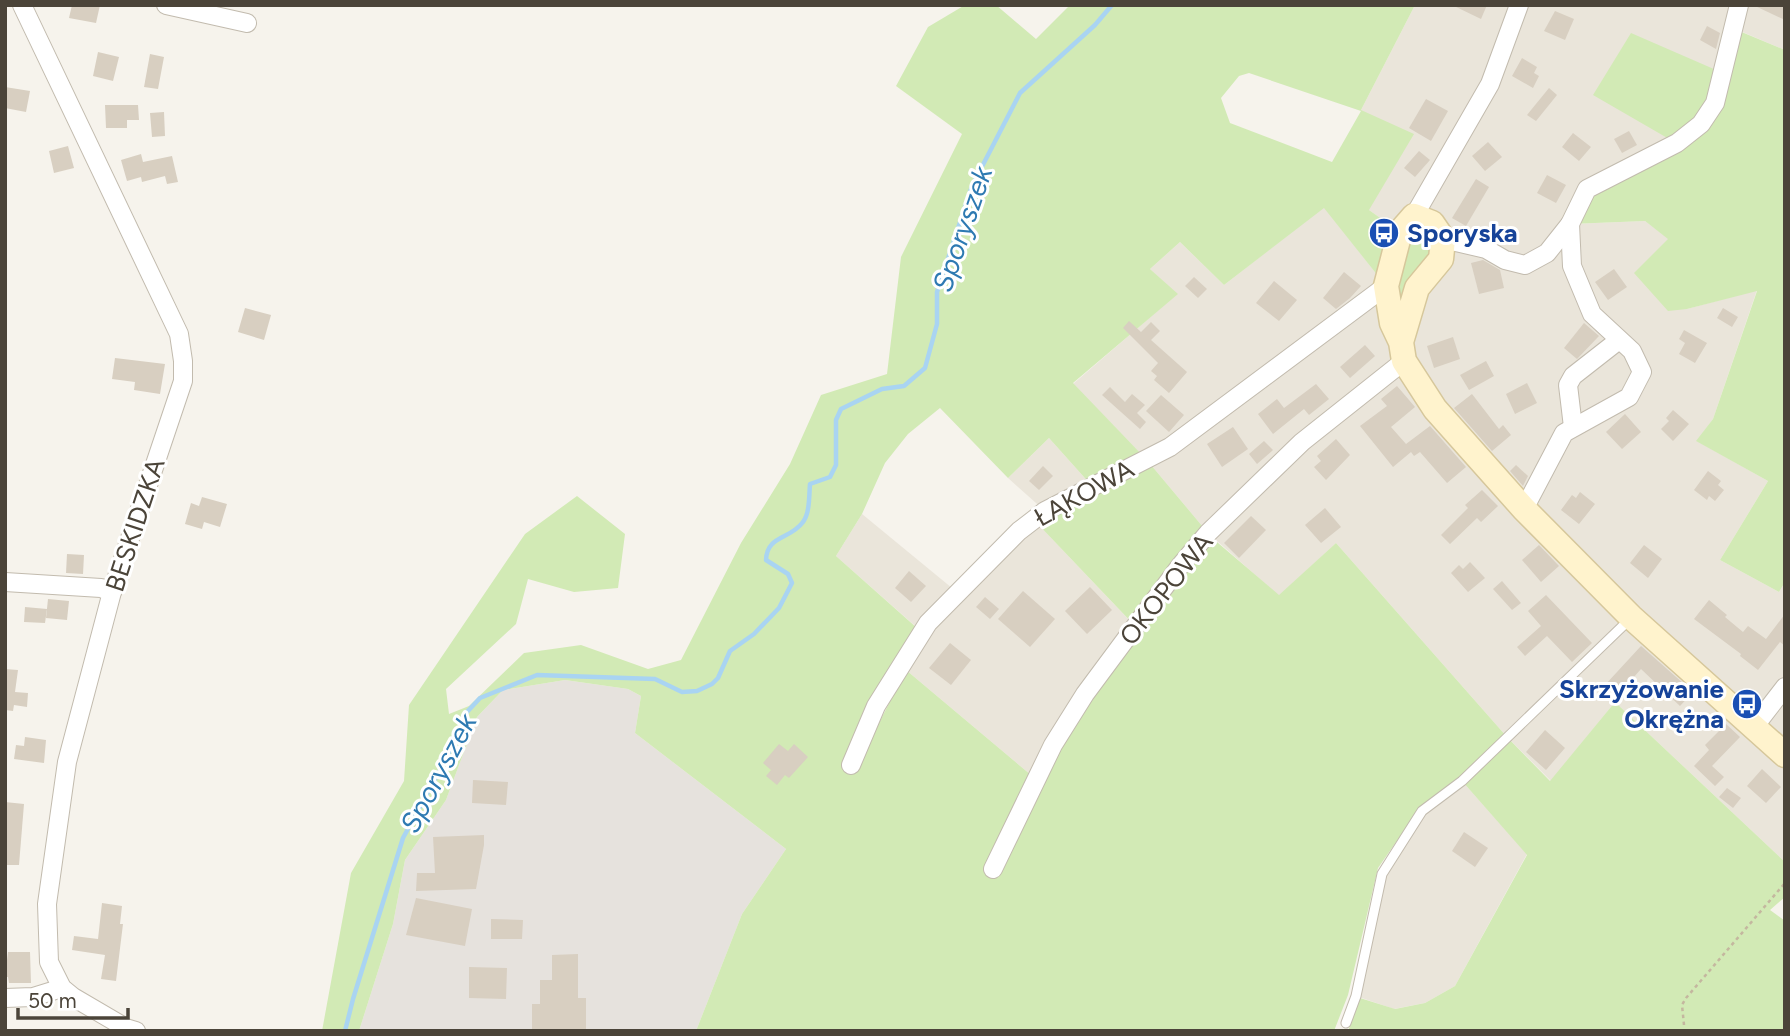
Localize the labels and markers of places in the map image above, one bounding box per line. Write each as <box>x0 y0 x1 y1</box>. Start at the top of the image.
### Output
bus stop icon: Sporyska <box>1367 216 1401 250</box>
place label: Sporyska <box>1407 217 1518 249</box>
place label: Skrzyżowanie Okrężna <box>1559 673 1724 735</box>
bus stop icon: Skrzyżowanie Okrężna <box>1730 687 1764 721</box>

